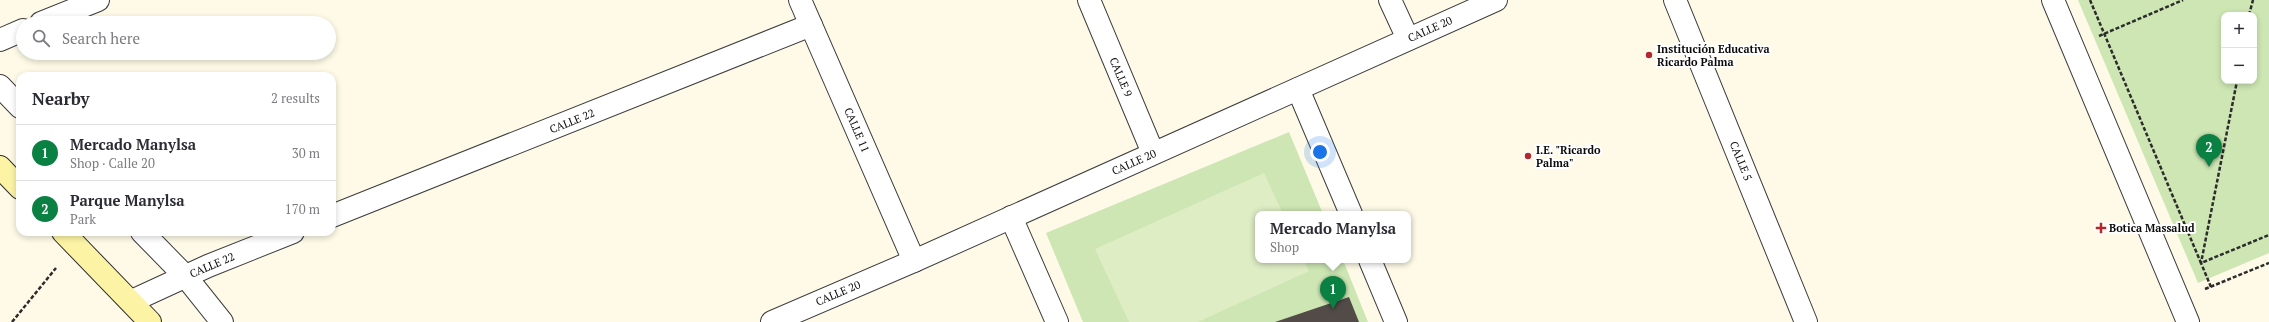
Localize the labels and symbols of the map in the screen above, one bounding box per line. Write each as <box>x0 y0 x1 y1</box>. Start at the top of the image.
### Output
street label: CALLE 20 <box>1406 13 1455 45</box>
place label: Institución Educativa Ricardo Palma <box>1657 42 1770 69</box>
marker: Institución Educativa Ricardo Palma <box>1644 50 1654 60</box>
street label: CALLE 9 <box>1106 55 1136 99</box>
street label: CALLE 22 <box>547 106 597 136</box>
street label: CALLE 11 <box>841 106 873 154</box>
pin: 2 <box>2196 134 2222 167</box>
street label: CALLE 5 <box>1727 139 1755 183</box>
your location <box>1310 142 1330 162</box>
place label: I.E. "Ricardo Palma" <box>1536 143 1601 170</box>
street label: CALLE 20 <box>1110 146 1159 178</box>
marker: I.E. "Ricardo Palma" <box>1523 151 1533 161</box>
place label: Botica Massalud <box>2109 221 2195 235</box>
marker: Botica Massalud <box>2096 223 2106 233</box>
street label: CALLE 22 <box>188 249 237 281</box>
pin: 1 <box>1320 276 1346 309</box>
street label: CALLE 20 <box>814 277 863 309</box>

